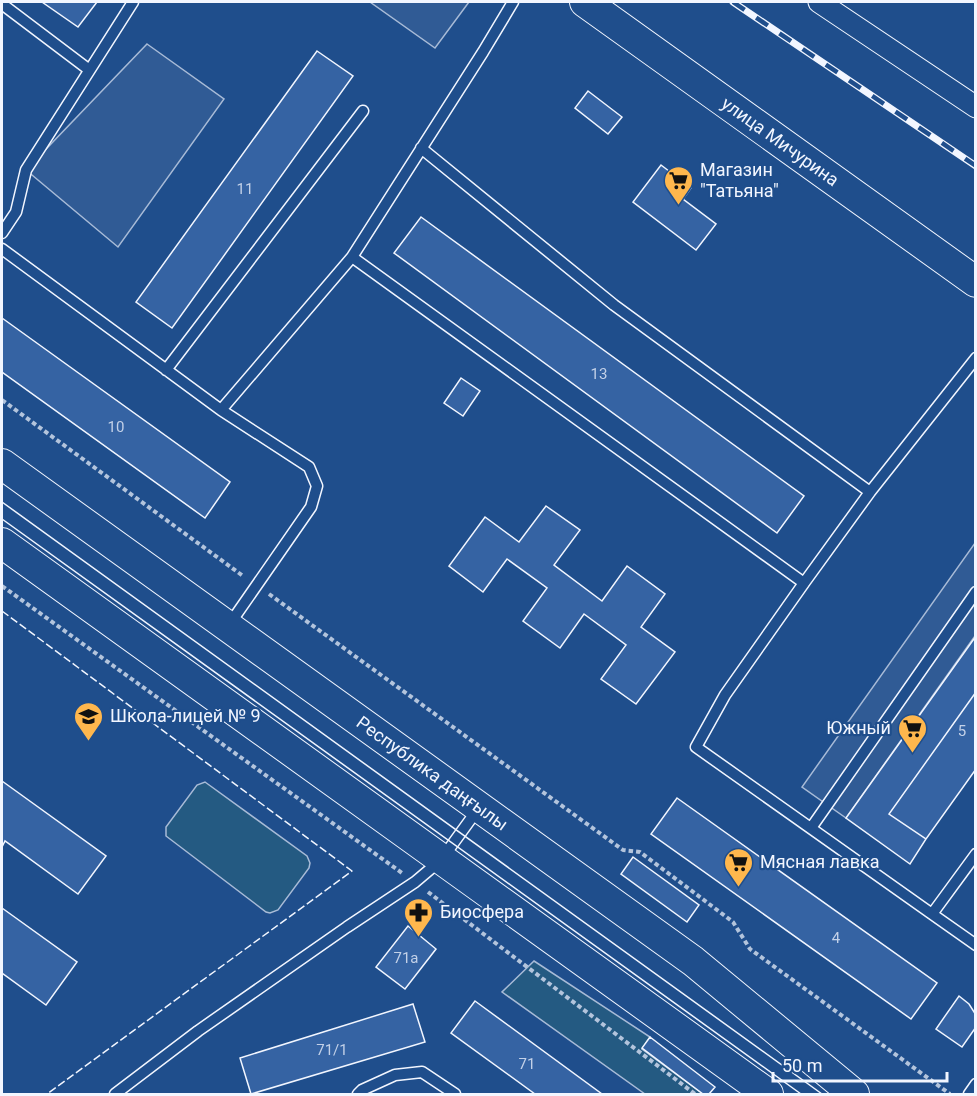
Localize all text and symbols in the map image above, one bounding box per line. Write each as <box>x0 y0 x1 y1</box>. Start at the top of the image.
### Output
street label: улица Мичурина <box>718 92 843 190</box>
place label: Магазин "Татьяна" <box>700 159 779 201</box>
supermarket icon: Магазин "Татьяна" <box>663 164 695 206</box>
house number: 11 <box>237 180 253 198</box>
house number: 13 <box>591 365 607 383</box>
house number: 10 <box>108 418 124 436</box>
school or university icon: Школа-лицей № 9 <box>73 700 105 742</box>
place label: Школа-лицей № 9 <box>110 705 261 726</box>
street label: Республика даңғылы <box>353 712 512 835</box>
supermarket icon: Южный <box>896 712 928 754</box>
place label: Южный <box>826 717 891 738</box>
house number: 5 <box>958 722 966 740</box>
supermarket icon: Мясная лавка <box>723 846 755 888</box>
place label: Мясная лавка <box>760 851 880 872</box>
pharmacy icon: Биосфера <box>403 896 435 938</box>
place label: Биосфера <box>440 901 524 922</box>
house number: 4 <box>832 929 841 947</box>
house number: 71а <box>393 949 419 967</box>
house number: 71/1 <box>316 1041 348 1059</box>
scale bar <box>773 1045 947 1083</box>
house number: 71 <box>519 1055 535 1073</box>
text: 50 m <box>782 1055 822 1076</box>

